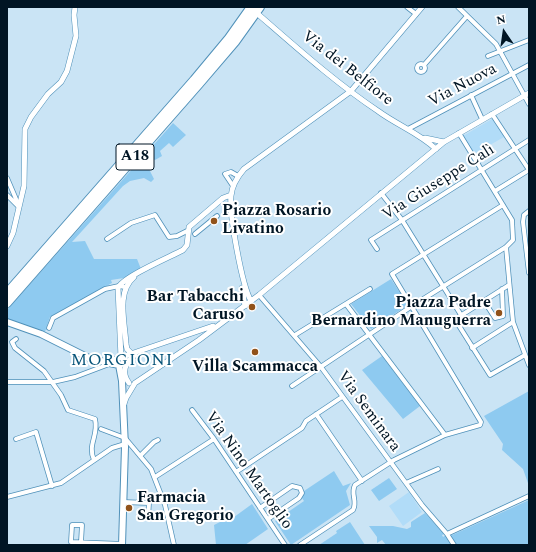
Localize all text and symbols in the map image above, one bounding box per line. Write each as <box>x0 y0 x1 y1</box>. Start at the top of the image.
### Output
text: N <box>495 11 507 29</box>
north arrow <box>484 12 524 52</box>
street label: Via dei Belfiore <box>297 27 397 111</box>
street label: Via Nuova <box>426 60 500 112</box>
street label: Via Giuseppe Calì <box>379 141 499 225</box>
road number: A18 <box>116 144 154 170</box>
place label: Piazza Rosario Livatino <box>222 202 331 240</box>
marker: Piazza Rosario Livatino <box>209 216 219 226</box>
place label: Bar Tabacchi Caruso <box>146 288 244 326</box>
place label: Piazza Padre Bernardino Manuguerra <box>311 294 491 332</box>
marker: Bar Tabacchi Caruso <box>247 302 257 312</box>
marker: Piazza Padre Bernardino Manuguerra <box>494 308 504 318</box>
marker: Villa Scammacca <box>250 347 260 357</box>
district label: MORGIONI <box>71 352 173 372</box>
place label: Villa Scammacca <box>192 358 318 378</box>
street label: Via Seminara <box>332 368 404 456</box>
street label: Via Nino Martoglio <box>200 408 296 534</box>
place label: Farmacia San Gregorio <box>137 489 233 527</box>
marker: Farmacia San Gregorio <box>124 503 134 513</box>

